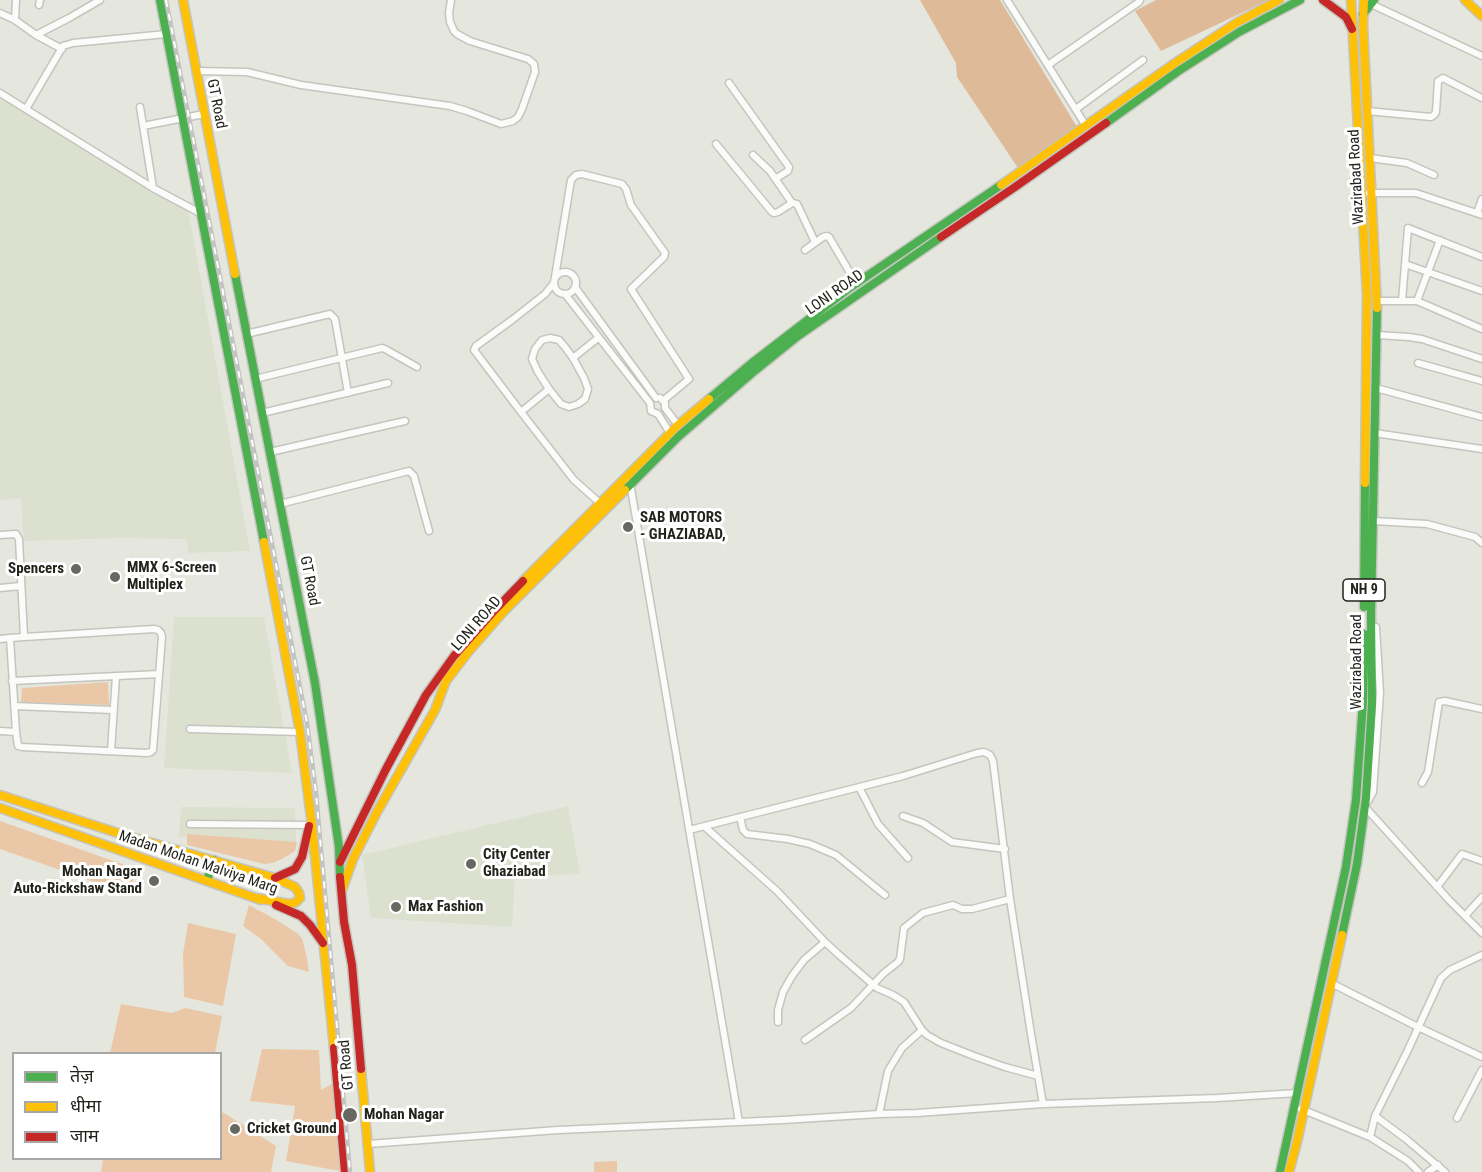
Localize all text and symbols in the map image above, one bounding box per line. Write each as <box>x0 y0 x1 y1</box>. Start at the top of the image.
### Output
street label: GT Road <box>202 78 230 130</box>
street label: Wazirabad Road <box>1346 129 1368 225</box>
street label: LONI ROAD <box>803 267 867 319</box>
place label: SAB MOTORS - GHAZIABAD, <box>640 509 726 544</box>
marker: SAB MOTORS - GHAZIABAD, <box>621 520 635 534</box>
street label: GT Road <box>295 555 323 607</box>
place label: MMX 6-Screen Multiplex <box>127 559 216 594</box>
place label: Spencers <box>8 560 64 578</box>
marker: Spencers <box>69 562 83 576</box>
marker: MMX 6-Screen Multiplex <box>108 570 122 584</box>
road number: NH 9 <box>1343 579 1385 601</box>
street label: LONI ROAD <box>448 593 506 655</box>
street label: Wazirabad Road <box>1348 614 1366 710</box>
street label: Madan Mohan Malviya Marg <box>116 827 280 899</box>
place label: City Center Ghaziabad <box>483 846 550 881</box>
marker: City Center Ghaziabad <box>464 857 478 871</box>
place label: Mohan Nagar Auto-Rickshaw Stand <box>14 863 142 898</box>
marker: Mohan Nagar Auto-Rickshaw Stand <box>147 874 161 888</box>
place label: Max Fashion <box>408 898 483 916</box>
marker: Max Fashion <box>389 900 403 914</box>
street label: GT Road <box>336 1039 358 1091</box>
legend <box>12 1052 222 1160</box>
text: तेज़ <box>70 1065 94 1086</box>
text: धीमा <box>70 1095 101 1116</box>
marker: Mohan Nagar <box>341 1106 359 1124</box>
place label: Mohan Nagar <box>364 1106 444 1124</box>
place label: Cricket Ground <box>247 1120 337 1138</box>
marker: Cricket Ground <box>228 1122 242 1136</box>
text: जाम <box>70 1125 99 1146</box>

